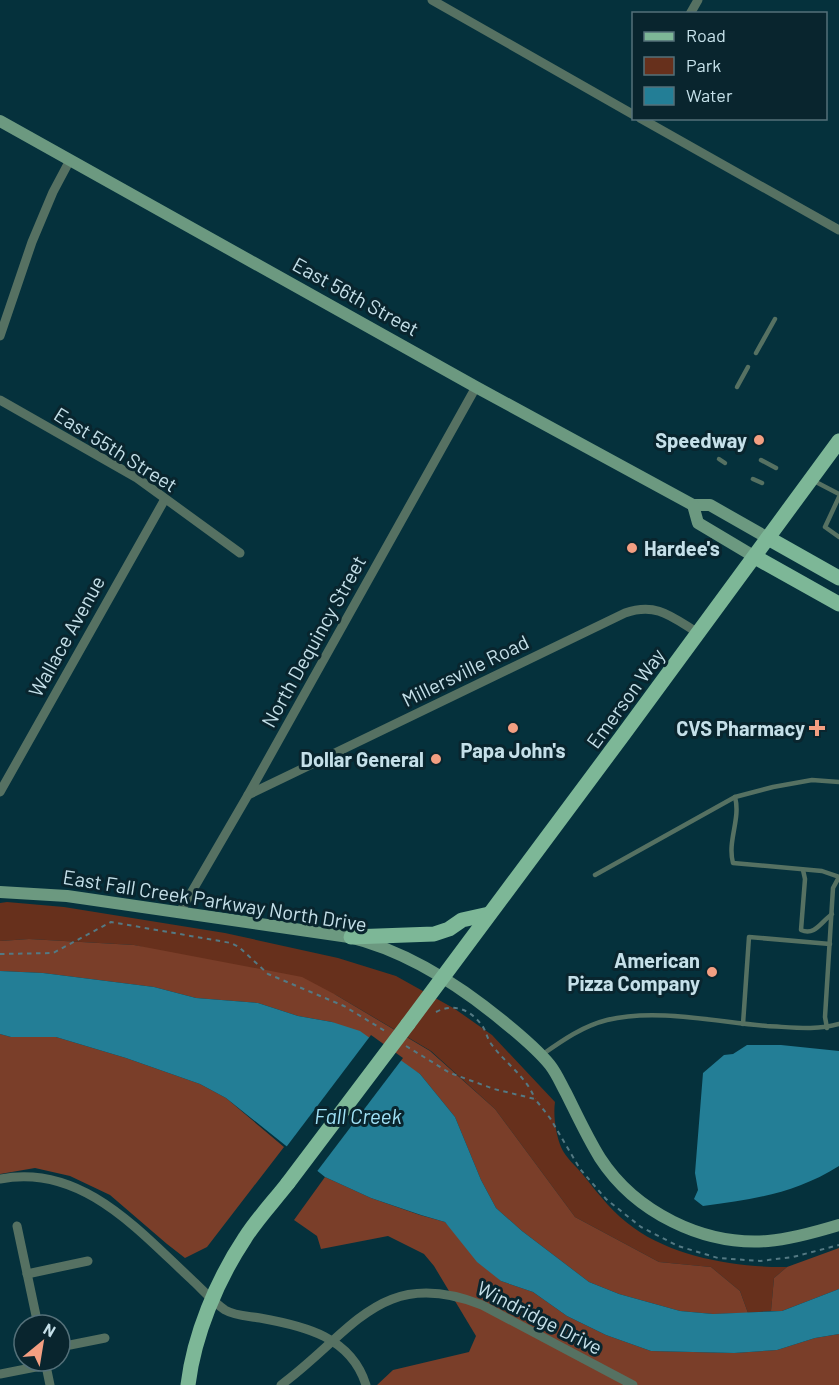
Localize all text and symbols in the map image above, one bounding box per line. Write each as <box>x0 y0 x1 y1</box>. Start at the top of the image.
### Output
legend <box>632 12 827 120</box>
text: Road <box>686 24 726 46</box>
text: Park <box>686 54 721 76</box>
text: Water <box>686 84 733 106</box>
street label: East 56th Street <box>289 251 423 341</box>
street label: East 55th Street <box>50 402 182 496</box>
place label: Speedway <box>655 428 747 452</box>
marker: Speedway <box>752 433 766 447</box>
place label: Hardee's <box>644 536 720 560</box>
marker: Hardee's <box>625 541 639 555</box>
street label: North Dequincy Street <box>256 551 370 731</box>
street label: Wallace Avenue <box>23 571 109 701</box>
street label: Millersville Road <box>398 629 532 711</box>
street label: Emerson Way <box>581 643 669 753</box>
place label: CVS Pharmacy <box>676 716 805 740</box>
marker: Papa John's <box>506 721 520 735</box>
marker: CVS Pharmacy <box>810 721 824 735</box>
place label: Papa John's <box>460 738 566 762</box>
place label: Dollar General <box>301 747 424 771</box>
marker: Dollar General <box>429 752 443 766</box>
street label: East Fall Creek Parkway North Drive <box>61 864 369 936</box>
place label: American Pizza Company <box>568 948 700 995</box>
marker: American Pizza Company <box>705 965 719 979</box>
water label: Fall Creek <box>314 1103 402 1128</box>
street label: Windridge Drive <box>473 1275 607 1359</box>
north arrow <box>12 1313 72 1373</box>
text: N <box>40 1319 59 1340</box>

